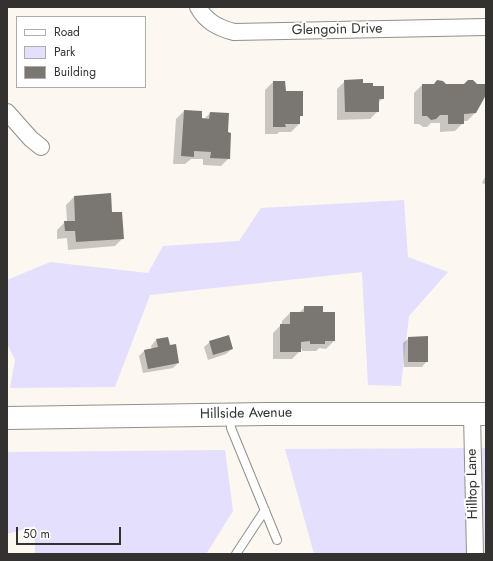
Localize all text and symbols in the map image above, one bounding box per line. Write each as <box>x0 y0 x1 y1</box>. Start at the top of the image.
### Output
legend <box>16 16 146 88</box>
street label: Glengoin Drive <box>292 21 382 39</box>
text: Road <box>54 23 80 41</box>
text: Park <box>54 43 75 61</box>
text: Building <box>54 63 96 81</box>
street label: Hillside Avenue <box>200 405 292 423</box>
street label: Hilltop Lane <box>464 448 482 520</box>
scale bar <box>18 519 123 545</box>
text: 50 m <box>23 525 50 543</box>

